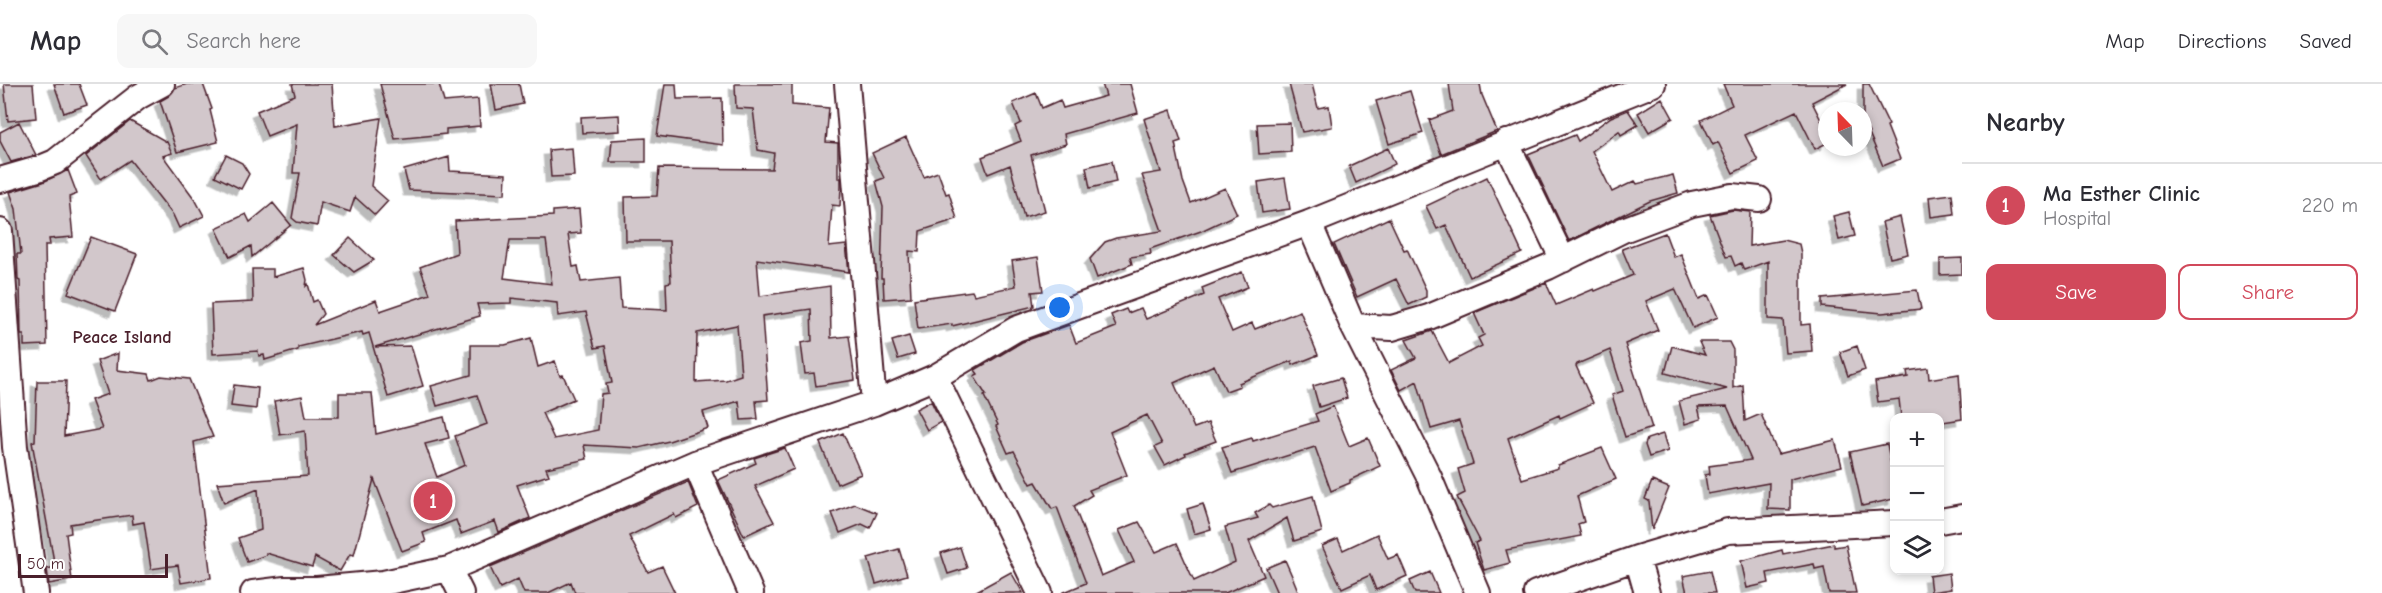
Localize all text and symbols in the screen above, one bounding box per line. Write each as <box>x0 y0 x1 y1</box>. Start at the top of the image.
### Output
search box <box>117 14 537 68</box>
text: Map <box>30 25 81 57</box>
icon: search <box>138 25 171 58</box>
text: Search here <box>186 28 301 54</box>
text: Map <box>2105 29 2145 53</box>
text: Directions <box>2178 29 2267 53</box>
text: Saved <box>2300 29 2352 53</box>
north arrow <box>1818 102 1872 156</box>
text: Nearby <box>1986 108 2065 138</box>
text: Ma Esther Clinic <box>2043 181 2200 207</box>
text: 1 <box>2002 194 2009 217</box>
text: 220 m <box>2302 194 2358 217</box>
text: Hospital <box>2043 207 2111 230</box>
button: Save <box>1986 264 2166 320</box>
button: Share <box>2178 264 2358 320</box>
your location <box>1045 293 1074 322</box>
district label: Peace Island <box>72 327 172 348</box>
map controls <box>1890 413 1944 575</box>
button: + <box>1890 413 1944 467</box>
button: − <box>1890 467 1944 521</box>
pin: 1 <box>414 478 452 524</box>
button: layers <box>1890 521 1944 575</box>
scale bar <box>18 551 168 578</box>
text: 50 m <box>27 555 64 573</box>

